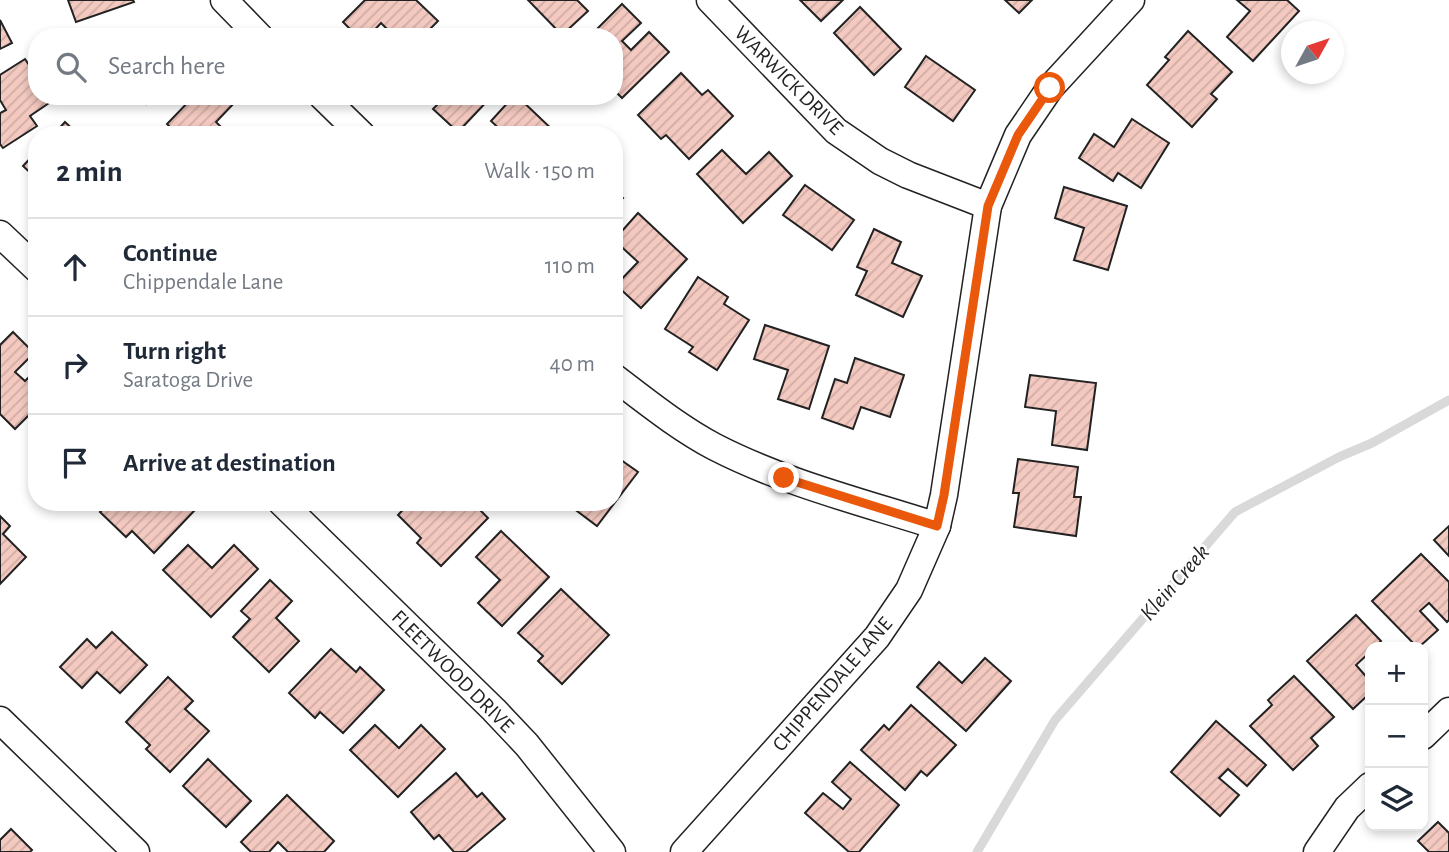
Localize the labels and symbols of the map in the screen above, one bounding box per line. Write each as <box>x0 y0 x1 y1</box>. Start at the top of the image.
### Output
north arrow <box>1281 21 1344 84</box>
street label: WARWICK DRIVE <box>730 22 847 139</box>
route start <box>1034 72 1065 103</box>
route end <box>768 462 799 493</box>
water label: Klein Creek <box>1136 540 1214 625</box>
street label: FLEETWOOD DRIVE <box>388 606 518 736</box>
street label: CHIPPENDALE LANE <box>769 613 896 755</box>

